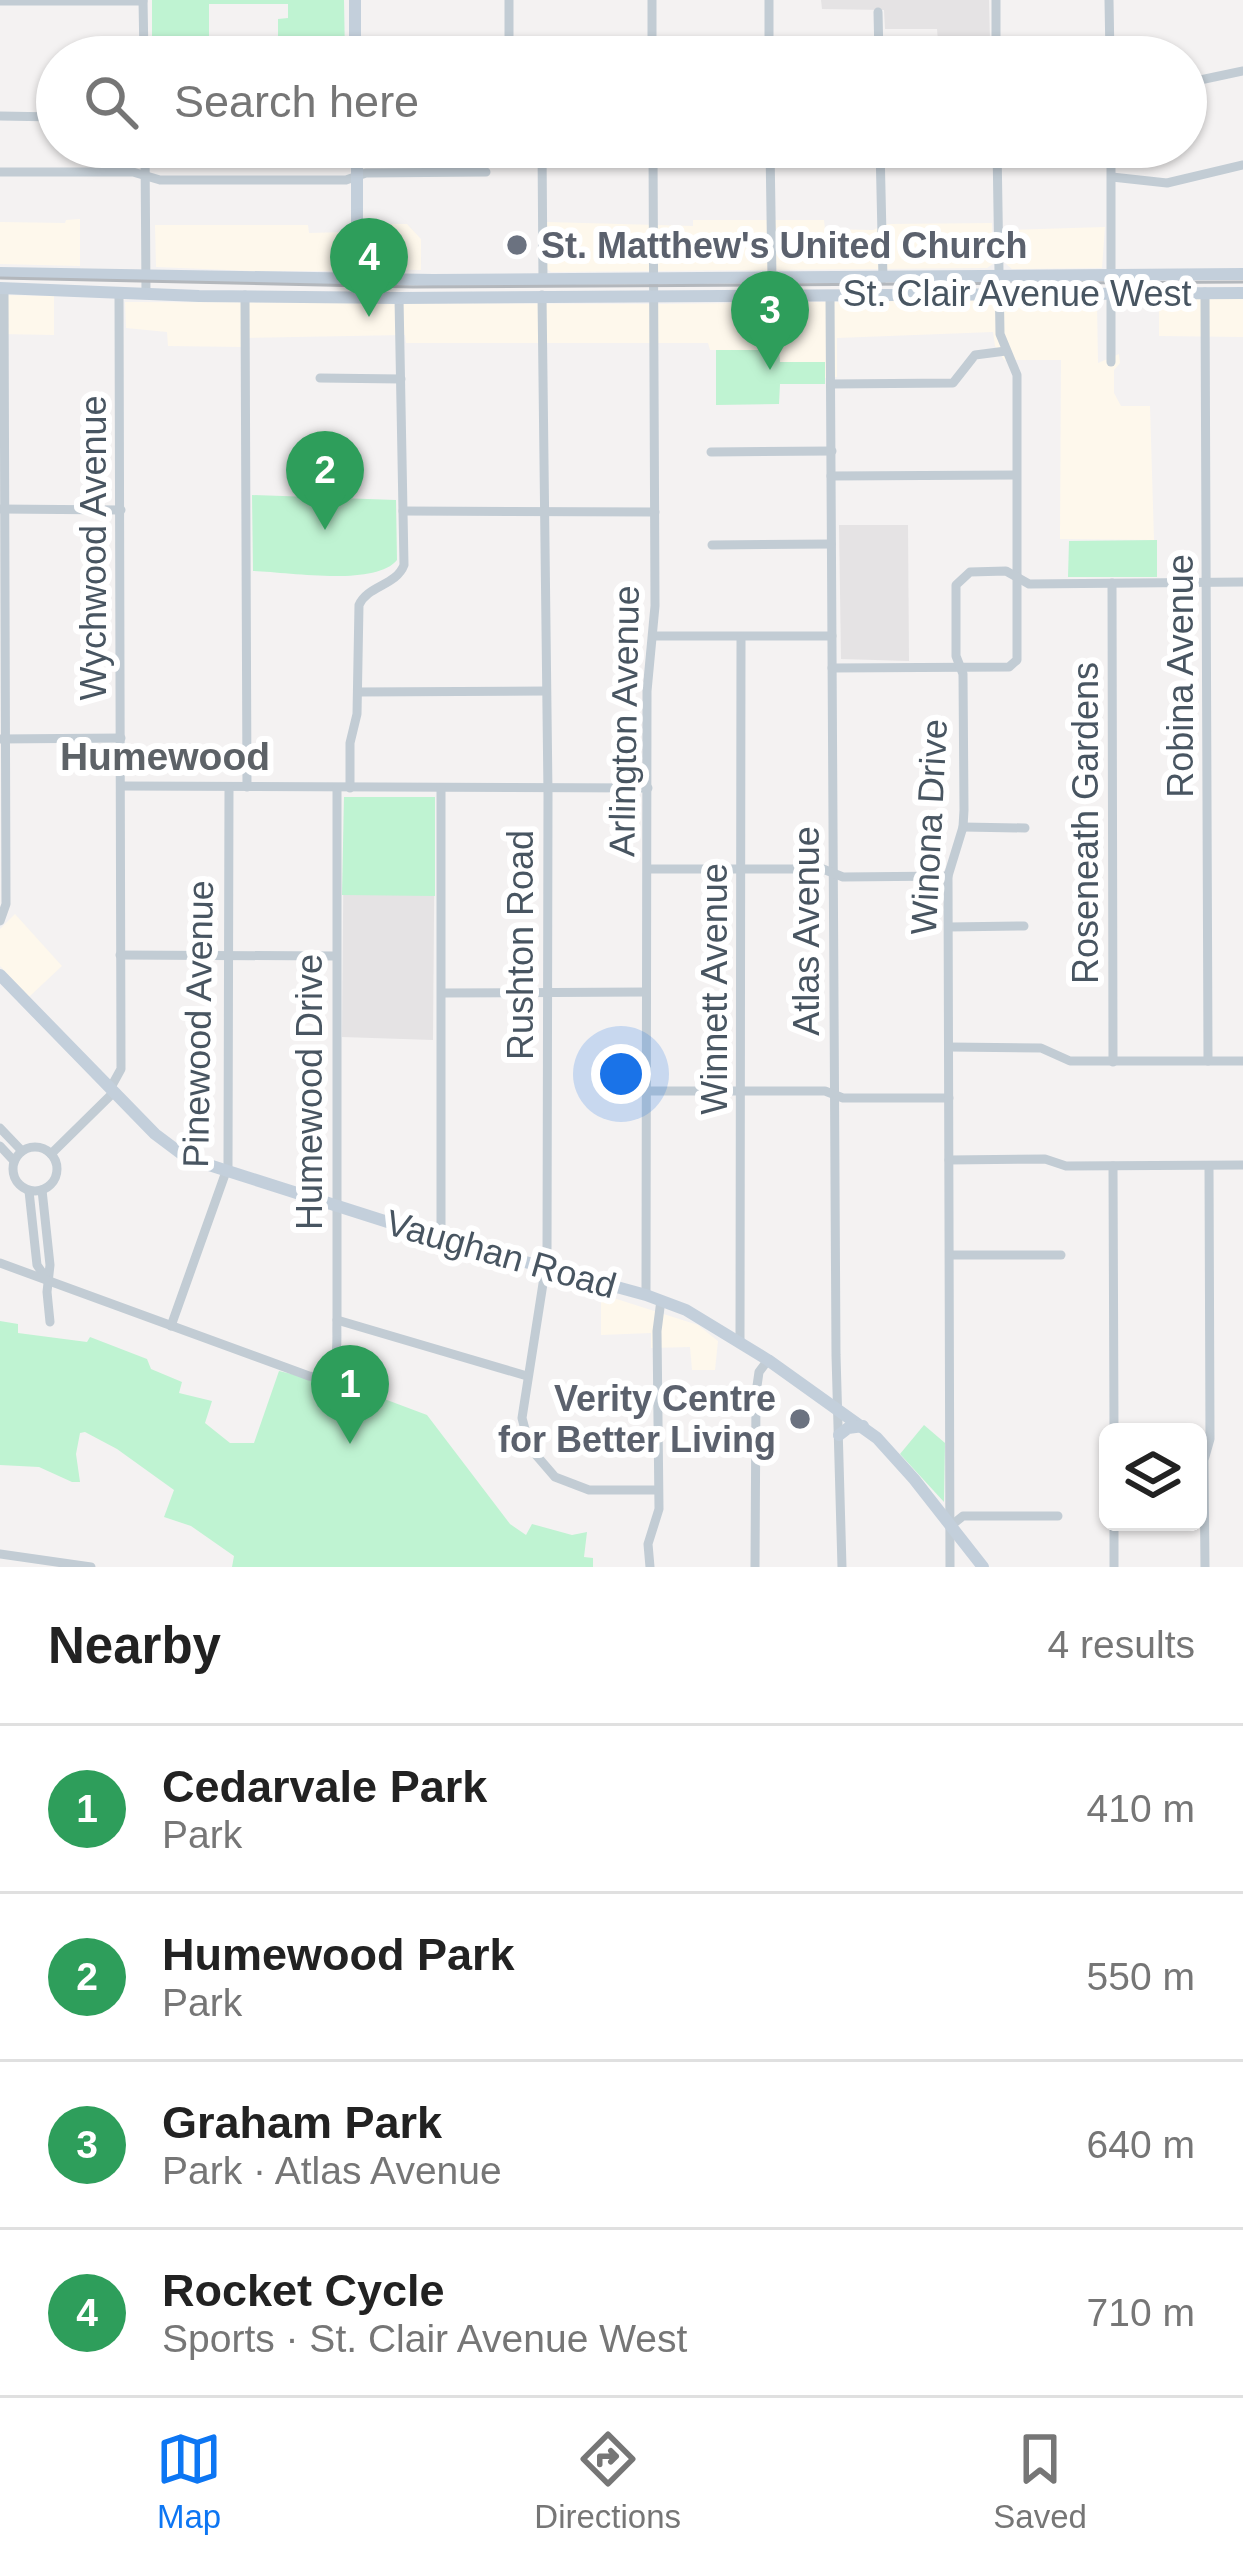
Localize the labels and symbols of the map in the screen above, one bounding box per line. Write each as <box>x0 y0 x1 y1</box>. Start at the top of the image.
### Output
pin: 4 <box>330 218 408 317</box>
place label: St. Matthew's United Church <box>541 225 1028 266</box>
marker: St. Matthew's United Church <box>504 232 530 258</box>
pin: 3 <box>731 271 809 370</box>
street label: St. Clair Avenue West <box>843 273 1191 314</box>
street label: Wychwood Avenue <box>73 395 114 701</box>
pin: 2 <box>286 431 364 530</box>
street label: Robina Avenue <box>1160 554 1201 798</box>
street label: Arlington Avenue <box>601 585 647 857</box>
street label: Roseneath Gardens <box>1065 662 1106 984</box>
street label: Winona Drive <box>903 718 955 936</box>
district label: Humewood <box>60 735 270 778</box>
street label: Atlas Avenue <box>786 826 827 1036</box>
street label: Rushton Road <box>500 830 541 1060</box>
street label: Winnett Avenue <box>694 863 735 1115</box>
street label: Pinewood Avenue <box>175 880 221 1168</box>
street label: Humewood Drive <box>289 954 330 1230</box>
your location <box>591 1044 651 1104</box>
street label: Vaughan Road <box>381 1202 621 1306</box>
pin: 1 <box>311 1345 389 1444</box>
place label: Verity Centre for Better Living <box>498 1378 776 1460</box>
marker: Verity Centre for Better Living <box>787 1406 813 1432</box>

